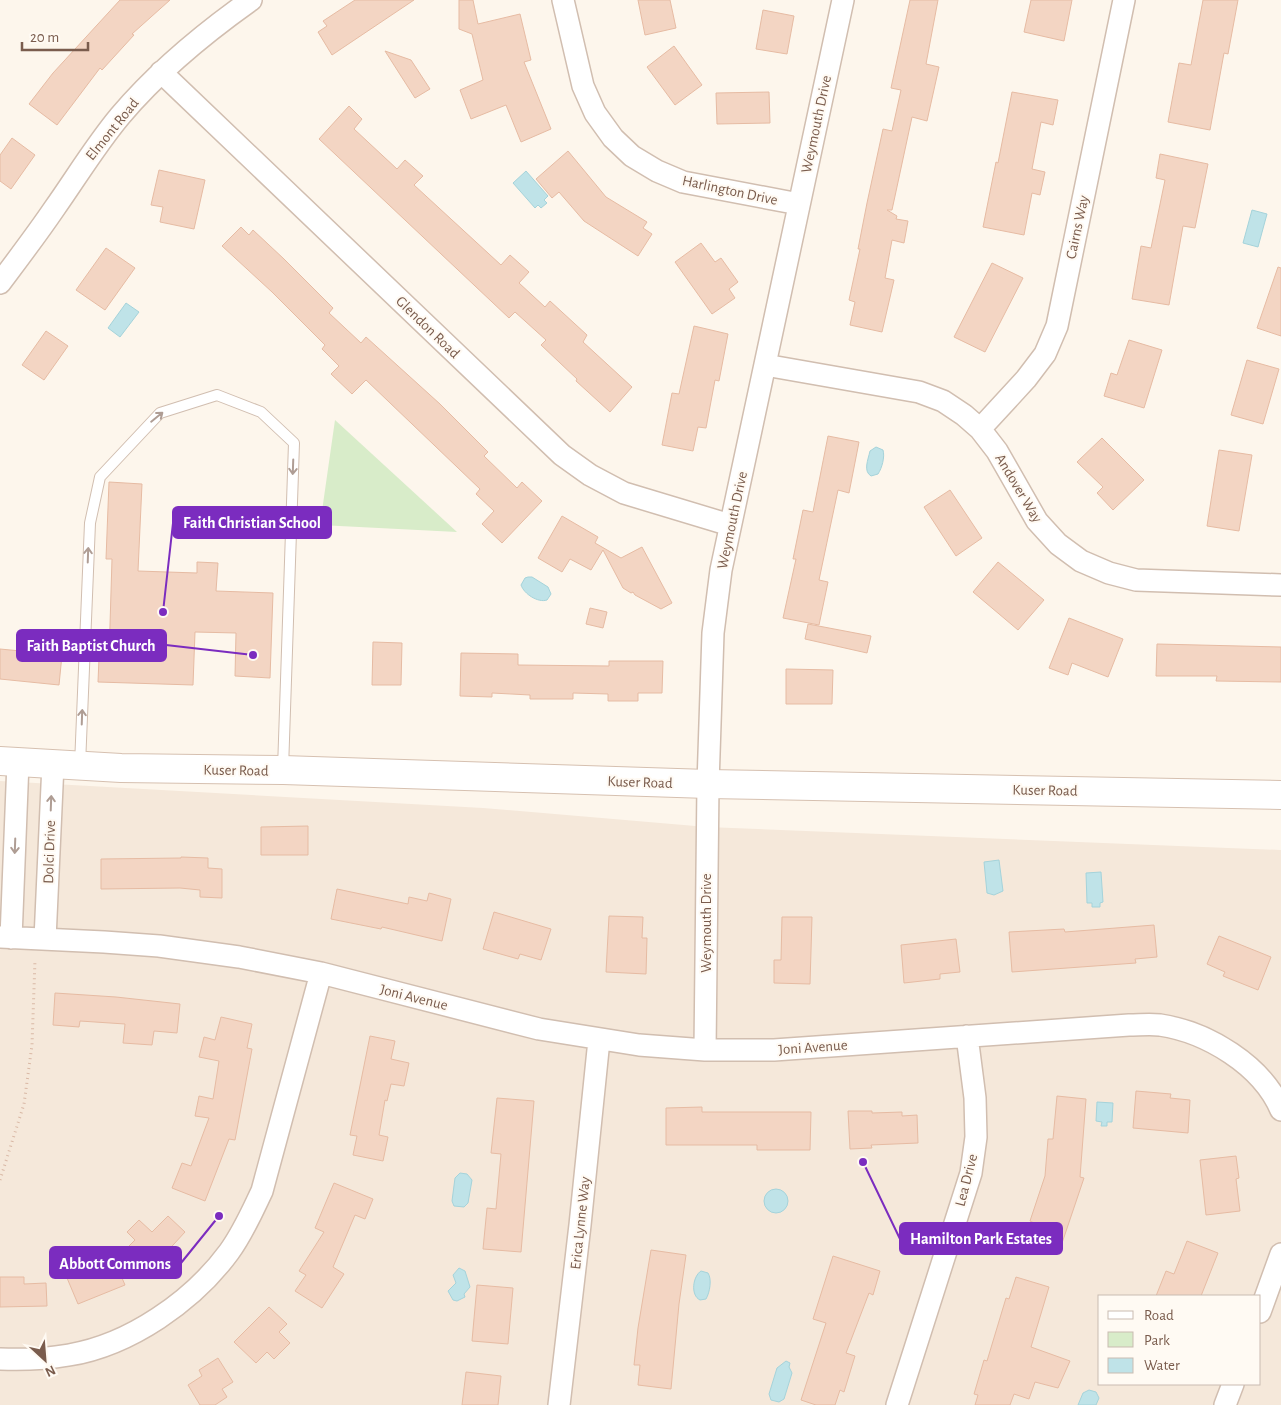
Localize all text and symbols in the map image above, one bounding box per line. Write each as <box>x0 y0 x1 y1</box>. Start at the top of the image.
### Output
scale bar <box>22 20 89 52</box>
text: 20 m <box>30 30 59 45</box>
street label: Weymouth Drive <box>799 74 834 174</box>
street label: Elmont Road <box>83 95 142 163</box>
street label: Harlington Drive <box>681 173 779 208</box>
street label: Cairns Way <box>1063 193 1092 260</box>
street label: Glendon Road <box>393 293 463 361</box>
one-way arrow <box>151 412 164 423</box>
street label: Andover Way <box>992 451 1045 526</box>
one-way arrow <box>288 458 298 475</box>
street label: Weymouth Drive <box>715 470 750 570</box>
callout: Faith Christian School <box>173 507 331 538</box>
text: Faith Christian School <box>183 515 321 531</box>
one-way arrow <box>84 547 93 563</box>
callout: Faith Baptist Church <box>17 630 166 661</box>
text: Faith Baptist Church <box>26 638 156 654</box>
one-way arrow <box>77 709 87 726</box>
street label: Kuser Road <box>203 762 269 779</box>
street label: Kuser Road <box>607 774 673 791</box>
street label: Kuser Road <box>1012 782 1078 799</box>
one-way arrow <box>46 796 55 812</box>
street label: Dolci Drive <box>41 820 58 884</box>
one-way arrow <box>10 838 20 854</box>
street label: Weymouth Drive <box>699 873 714 973</box>
street label: Joni Avenue <box>379 982 449 1013</box>
street label: Joni Avenue <box>778 1038 848 1057</box>
street label: Lea Drive <box>953 1152 980 1208</box>
street label: Erica Lynne Way <box>568 1175 593 1270</box>
callout: Hamilton Park Estates <box>900 1223 1062 1254</box>
text: Hamilton Park Estates <box>910 1231 1052 1247</box>
callout: Abbott Commons <box>50 1247 181 1278</box>
text: Abbott Commons <box>59 1256 171 1272</box>
legend <box>1098 1295 1261 1385</box>
text: Road <box>1144 1308 1174 1323</box>
text: Park <box>1144 1333 1170 1348</box>
north arrow <box>20 1335 70 1385</box>
text: Water <box>1144 1358 1180 1373</box>
text: N <box>43 1362 58 1379</box>

